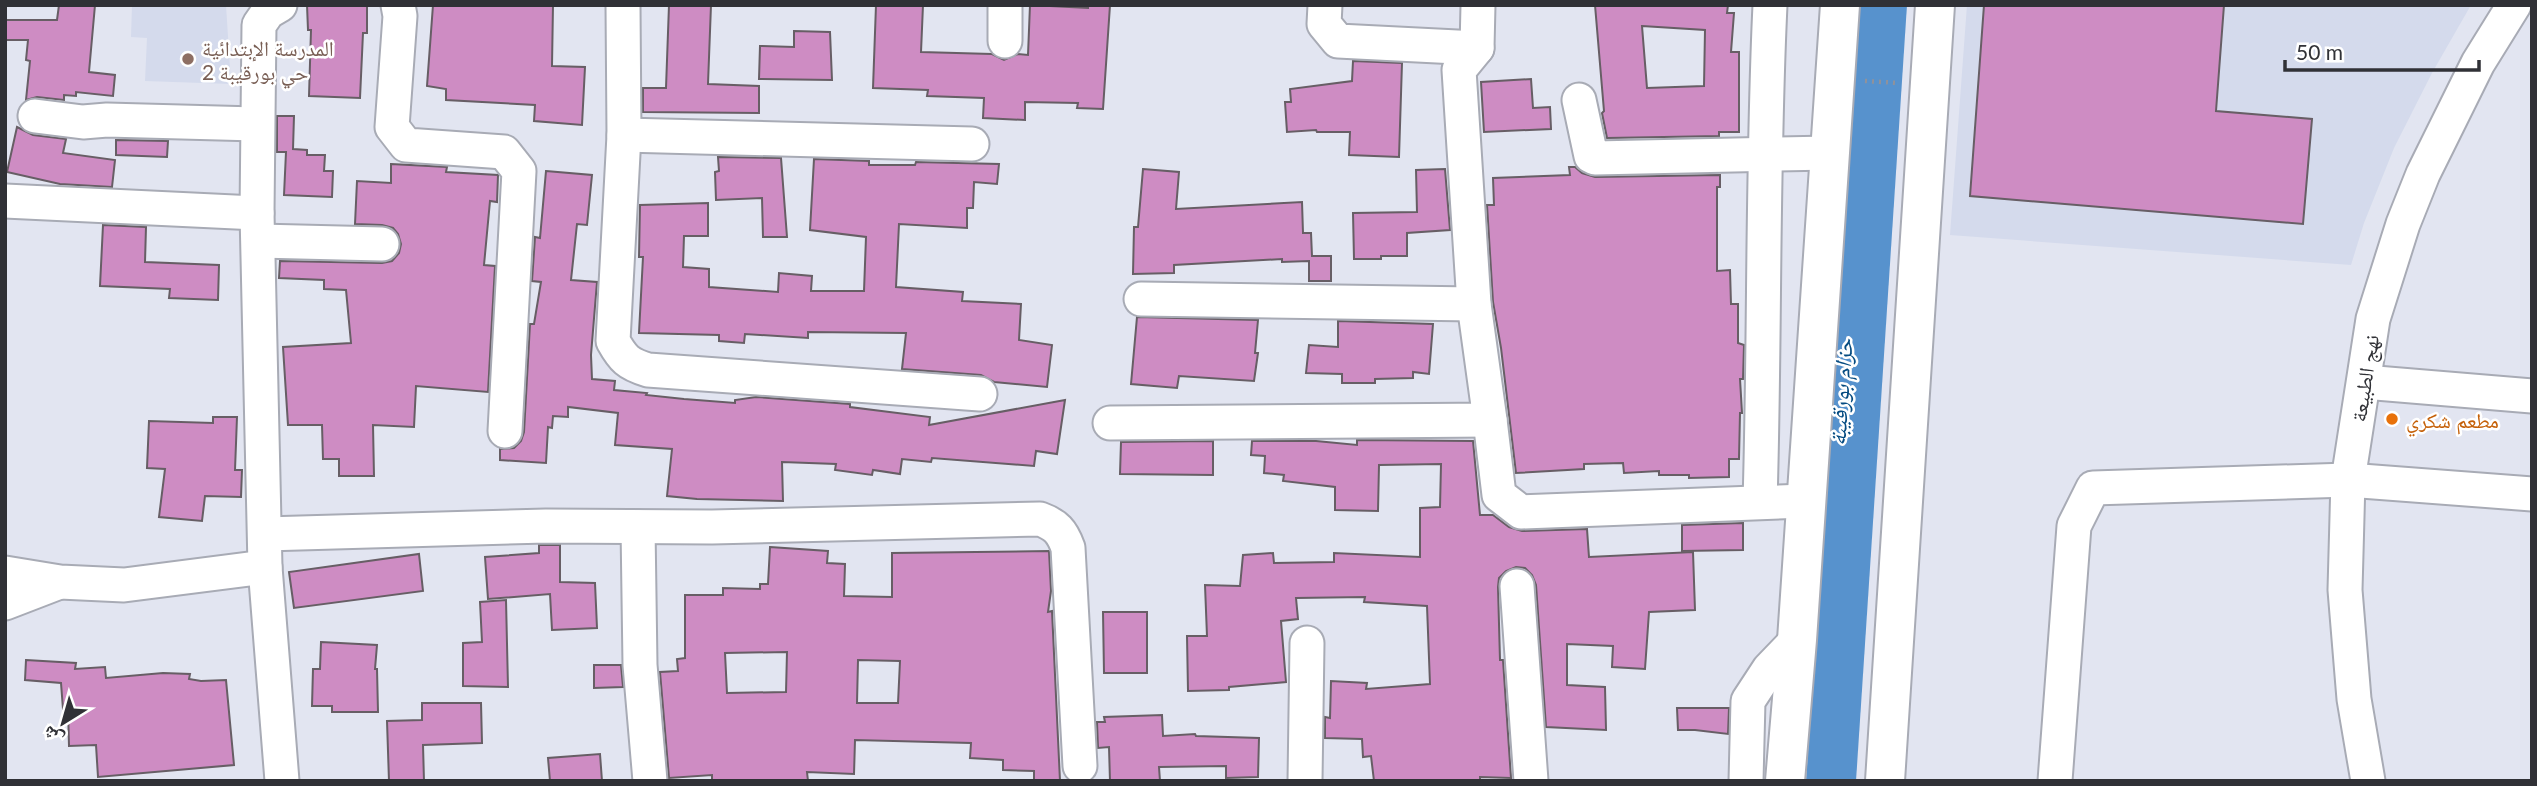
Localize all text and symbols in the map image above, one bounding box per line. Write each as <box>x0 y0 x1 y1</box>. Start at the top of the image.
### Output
scale bar <box>2285 28 2479 72</box>
place label: المدرسة الإبتدائية حي بورقيبة 2 <box>202 35 334 89</box>
text: 50 m <box>2296 39 2343 64</box>
marker: المدرسة الإبتدائية حي بورقيبة 2 <box>180 51 196 67</box>
street label: نهج الطبيعة <box>2345 333 2385 424</box>
water label: حزام بورقيبة <box>1822 337 1861 447</box>
place label: مطعم شكري <box>2406 407 2499 437</box>
marker: مطعم شكري <box>2384 411 2400 427</box>
north arrow <box>28 688 98 758</box>
text: ش <box>37 721 68 752</box>

